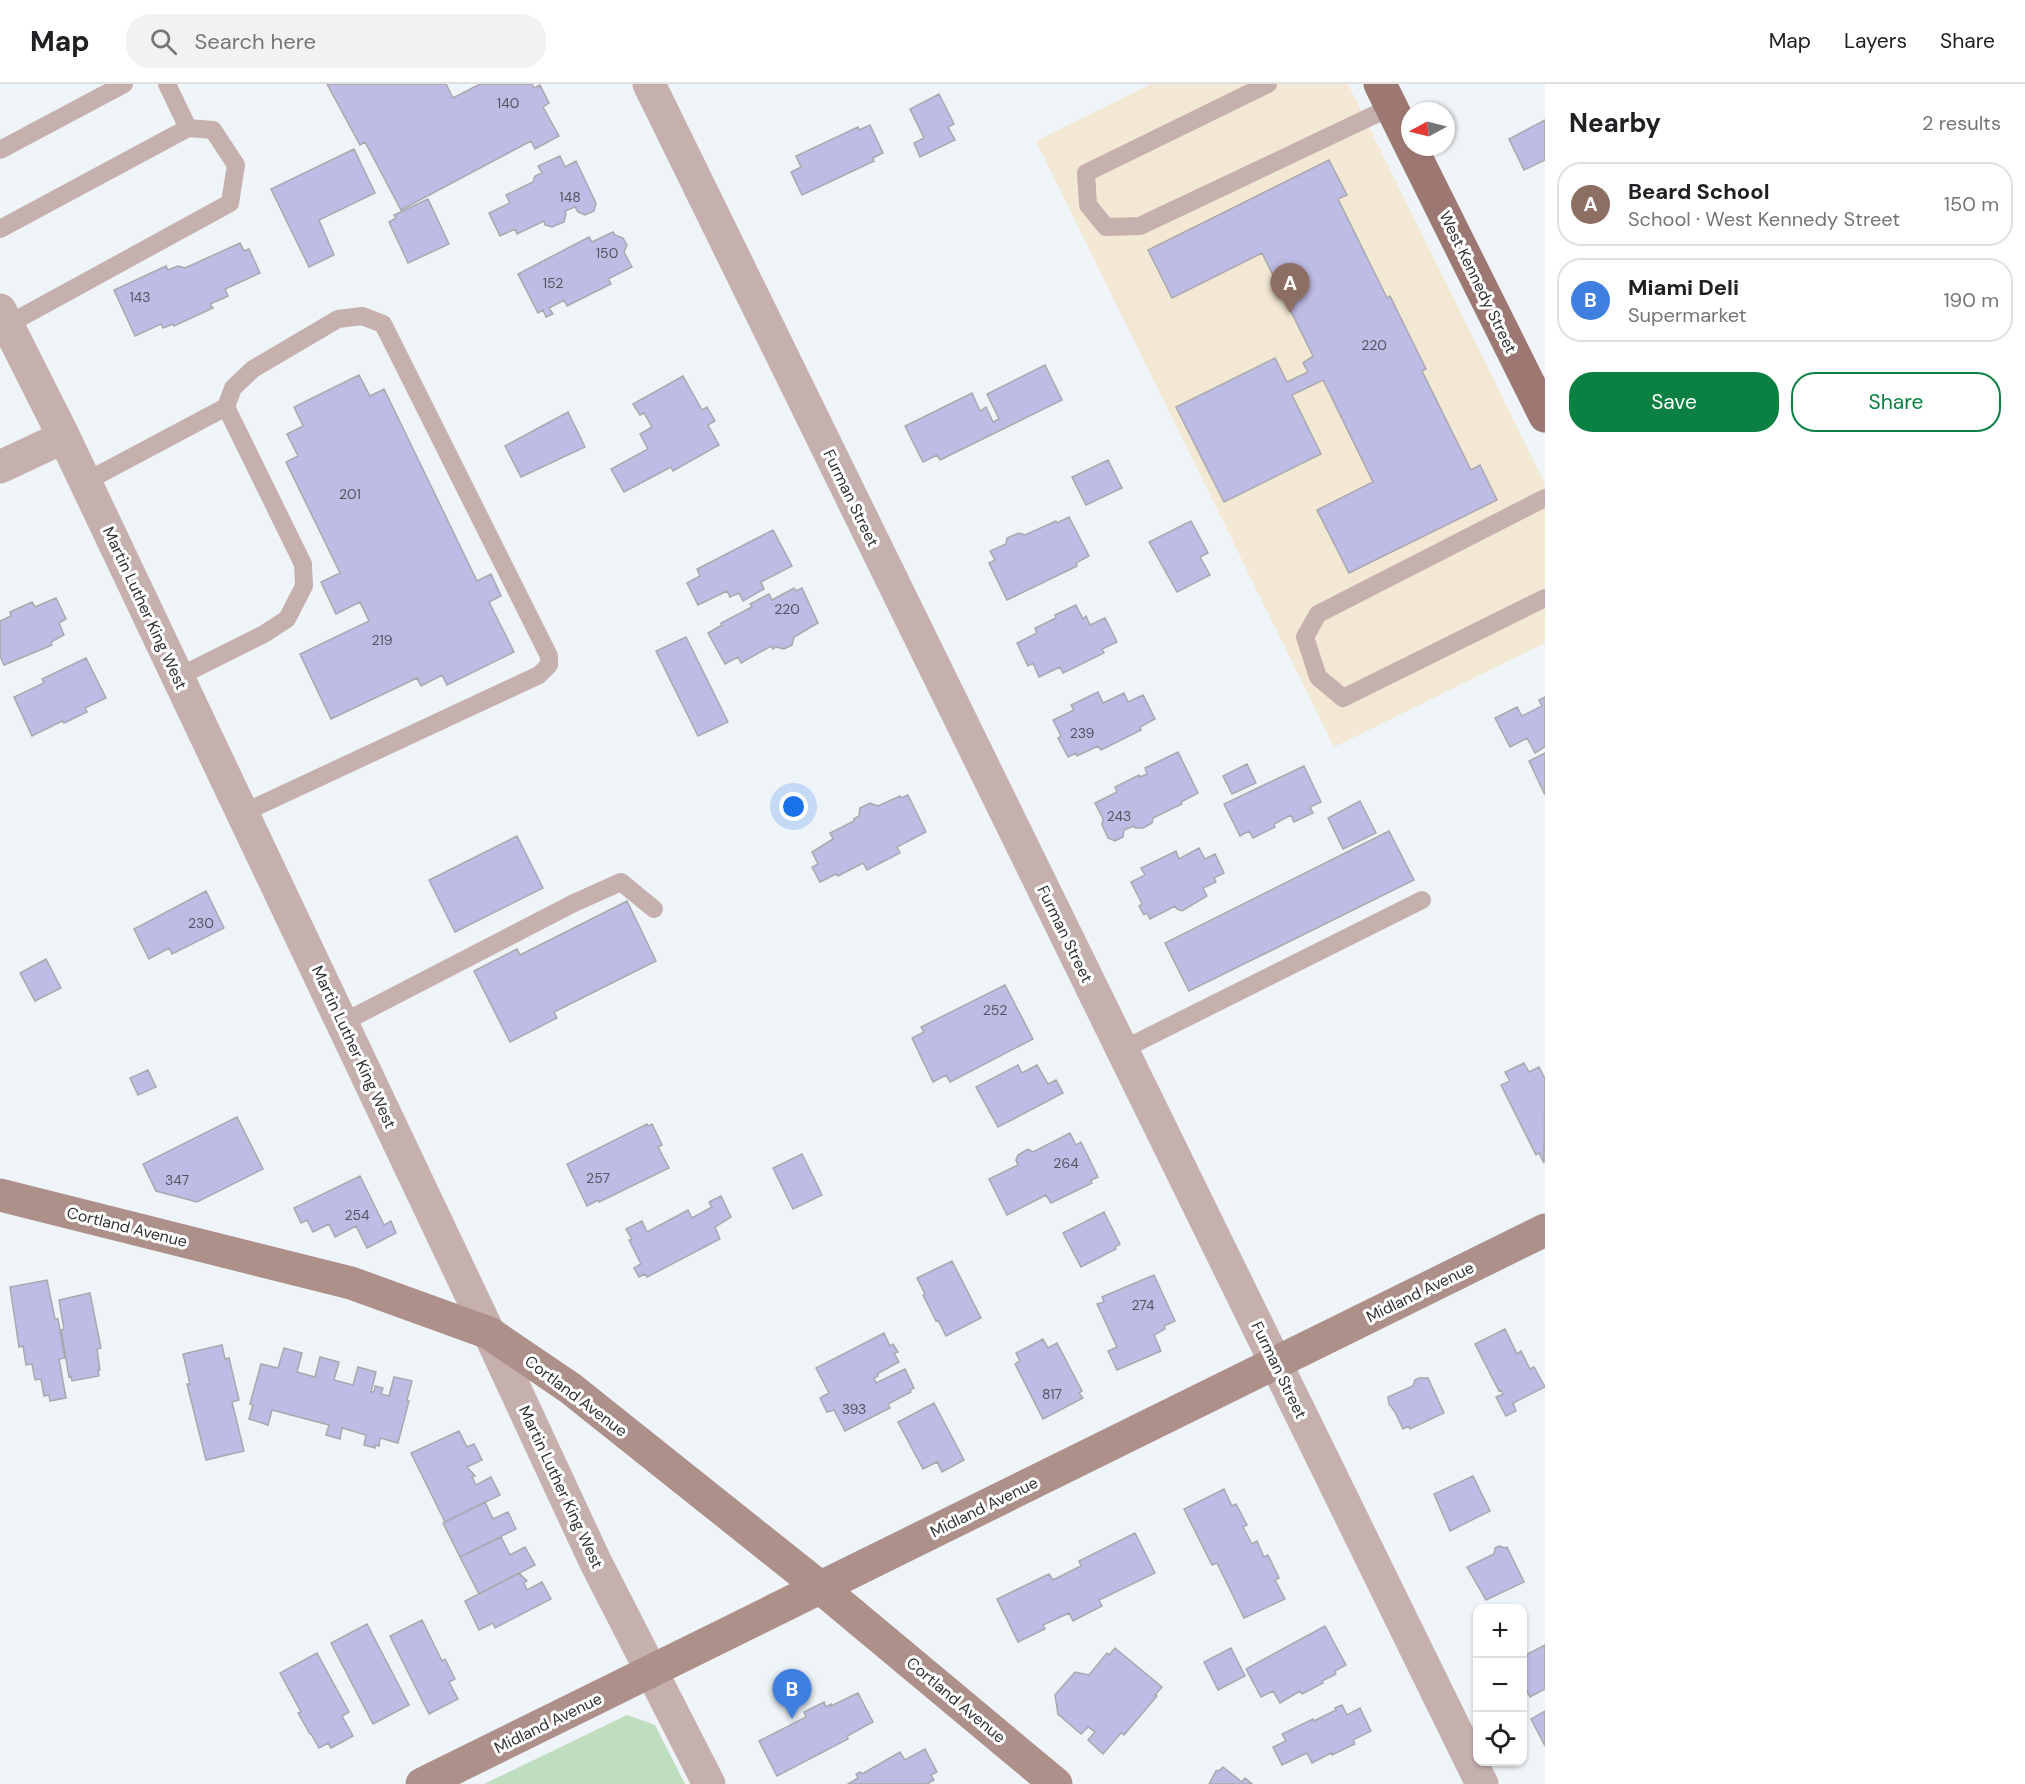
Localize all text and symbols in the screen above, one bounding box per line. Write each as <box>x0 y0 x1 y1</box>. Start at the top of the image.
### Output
search box <box>126 14 546 68</box>
text: Map <box>30 23 90 60</box>
icon: search <box>147 25 180 58</box>
text: Search here <box>195 27 316 56</box>
text: Map <box>1769 27 1811 55</box>
text: Layers <box>1844 27 1907 55</box>
text: Share <box>1940 27 1995 55</box>
house number: 140 <box>497 94 519 112</box>
north arrow <box>1401 102 1455 156</box>
text: Nearby <box>1569 106 1661 140</box>
text: 2 results <box>1922 110 2001 136</box>
text: Beard School <box>1628 177 1770 206</box>
house number: 148 <box>559 188 581 206</box>
text: A <box>1583 191 1598 217</box>
text: 150 m <box>1944 191 1999 217</box>
text: School · West Kennedy Street <box>1628 206 1900 232</box>
street label: West Kennedy Street <box>1434 207 1522 357</box>
house number: 150 <box>596 244 618 262</box>
pin: A <box>1270 264 1310 313</box>
text: Miami Deli <box>1628 273 1739 302</box>
house number: 152 <box>543 274 563 292</box>
text: B <box>1584 287 1597 313</box>
text: 190 m <box>1943 287 1999 313</box>
house number: 143 <box>129 288 151 306</box>
text: Supermarket <box>1628 302 1747 328</box>
house number: 220 <box>1361 336 1387 354</box>
button: Save <box>1569 372 1779 432</box>
button: Share <box>1791 372 2001 432</box>
street label: Furman Street <box>818 446 884 550</box>
house number: 201 <box>339 485 361 503</box>
street label: Martin Luther King West <box>98 523 192 693</box>
house number: 220 <box>774 600 800 618</box>
house number: 219 <box>371 631 393 649</box>
house number: 239 <box>1070 724 1095 742</box>
your location <box>779 792 808 821</box>
house number: 243 <box>1107 807 1131 825</box>
street label: Furman Street <box>1032 882 1098 986</box>
house number: 230 <box>188 914 214 932</box>
street label: Martin Luther King West <box>307 962 401 1132</box>
house number: 252 <box>983 1001 1007 1019</box>
house number: 264 <box>1053 1154 1079 1172</box>
house number: 257 <box>586 1169 610 1187</box>
house number: 347 <box>165 1171 189 1189</box>
street label: Cortland Avenue <box>65 1202 189 1252</box>
house number: 254 <box>344 1206 370 1224</box>
street label: Midland Avenue <box>1363 1257 1477 1327</box>
house number: 274 <box>1132 1296 1155 1314</box>
street label: Furman Street <box>1246 1318 1312 1422</box>
street label: Cortland Avenue <box>520 1351 632 1441</box>
house number: 817 <box>1042 1385 1062 1403</box>
house number: 393 <box>842 1400 866 1418</box>
street label: Martin Luther King West <box>514 1402 608 1572</box>
street label: Midland Avenue <box>927 1472 1041 1542</box>
map controls <box>1473 1604 1527 1766</box>
button: + <box>1473 1604 1527 1658</box>
street label: Cortland Avenue <box>902 1652 1010 1748</box>
button: − <box>1473 1658 1527 1712</box>
pin: B <box>772 1670 812 1719</box>
street label: Midland Avenue <box>491 1688 605 1758</box>
button: locate <box>1473 1712 1527 1766</box>

